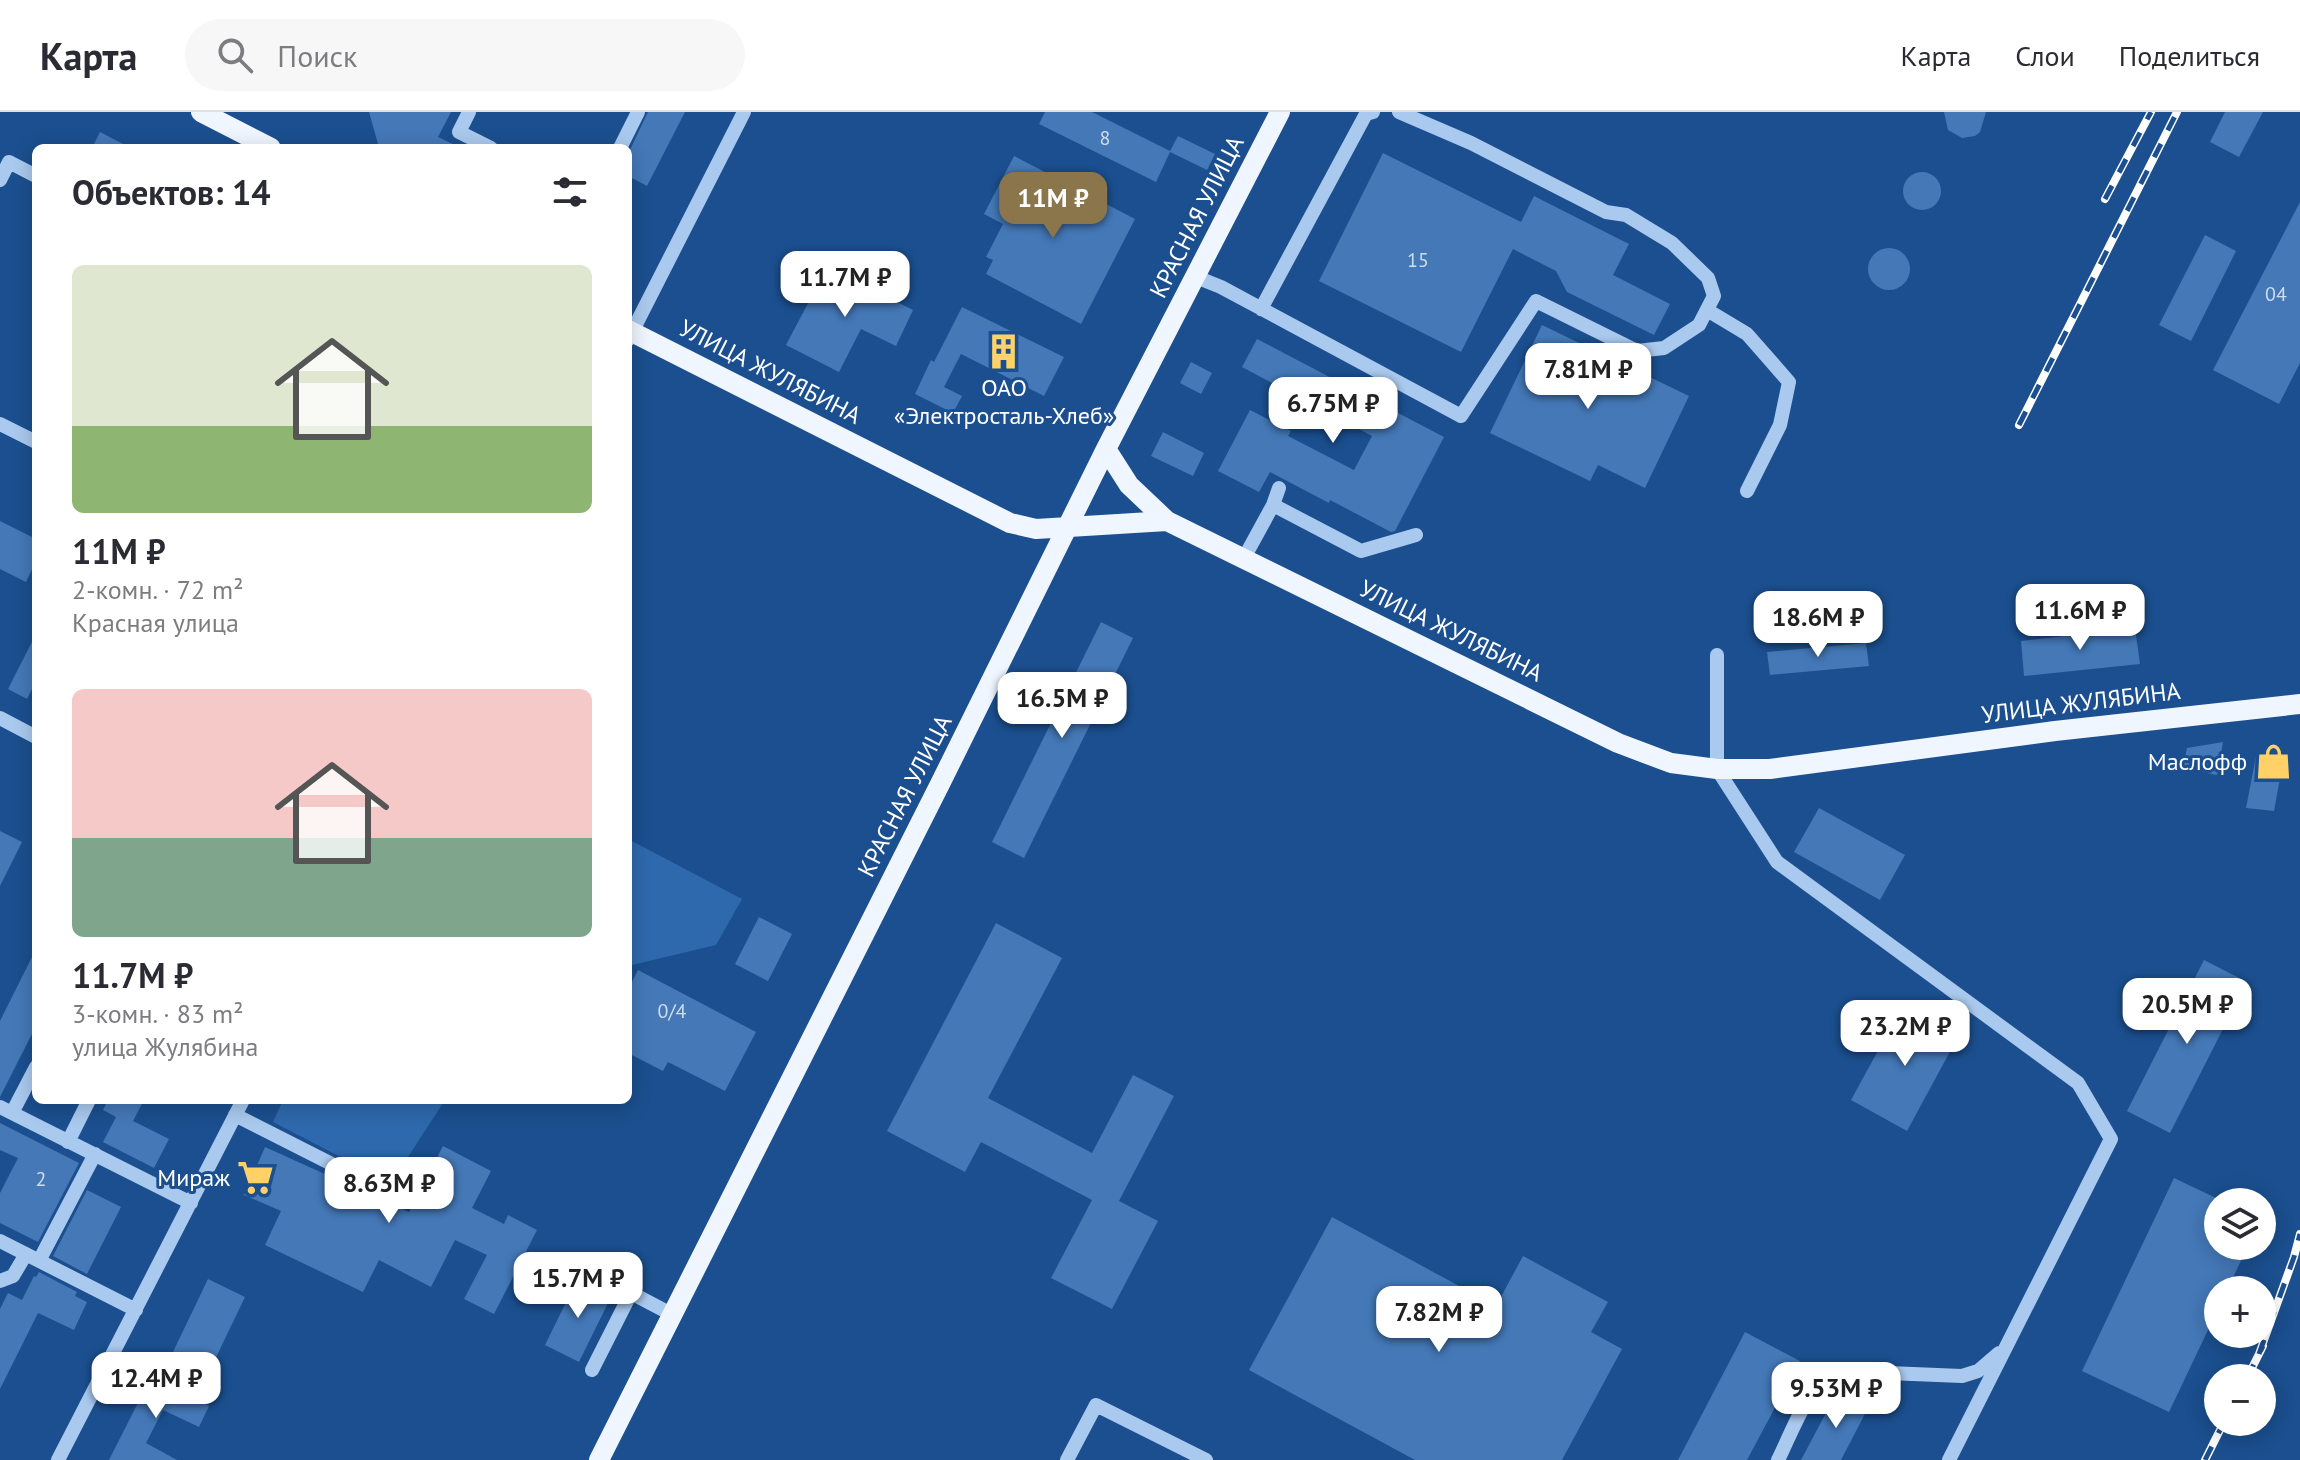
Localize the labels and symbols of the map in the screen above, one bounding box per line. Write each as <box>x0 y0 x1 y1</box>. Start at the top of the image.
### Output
house number: 8 <box>1100 125 1110 151</box>
street label: КРАСНАЯ УЛИЦА <box>1142 131 1251 303</box>
pin: 11M ₽ <box>997 172 1109 240</box>
house number: 15 <box>1407 247 1429 273</box>
pin: 11.7M ₽ <box>771 251 919 319</box>
house number: 04 <box>2265 281 2287 307</box>
street label: УЛИЦА ЖУЛЯБИНА <box>674 312 866 431</box>
building icon: ОАО «Электросталь-Хлеб» <box>985 332 1023 370</box>
pin: 7.81M ₽ <box>1514 343 1662 411</box>
place label: ОАО «Электросталь-Хлеб» <box>894 372 1114 431</box>
pin: 6.75M ₽ <box>1259 377 1407 445</box>
street label: УЛИЦА ЖУЛЯБИНА <box>1355 573 1548 688</box>
pin: 11.6M ₽ <box>2006 584 2154 652</box>
pin: 18.6M ₽ <box>1744 591 1892 659</box>
pin: 16.5M ₽ <box>988 672 1136 740</box>
street label: УЛИЦА ЖУЛЯБИНА <box>1980 675 2182 730</box>
street label: КРАСНАЯ УЛИЦА <box>850 710 959 882</box>
shop icon: Маслофф <box>2254 743 2292 781</box>
place label: Маслофф <box>2148 746 2247 777</box>
pin: 20.5M ₽ <box>2113 978 2261 1046</box>
house number: 0/4 <box>658 998 687 1024</box>
pin: 23.2M ₽ <box>1831 1000 1979 1068</box>
pin: 8.63M ₽ <box>315 1157 463 1225</box>
supermarket icon: Мираж <box>237 1159 275 1197</box>
place label: Мираж <box>157 1162 230 1193</box>
house number: 2 <box>36 1166 46 1192</box>
pin: 15.7M ₽ <box>504 1252 652 1320</box>
pin: 7.82M ₽ <box>1365 1286 1513 1354</box>
pin: 12.4M ₽ <box>82 1352 230 1420</box>
pin: 9.53M ₽ <box>1762 1362 1910 1430</box>

